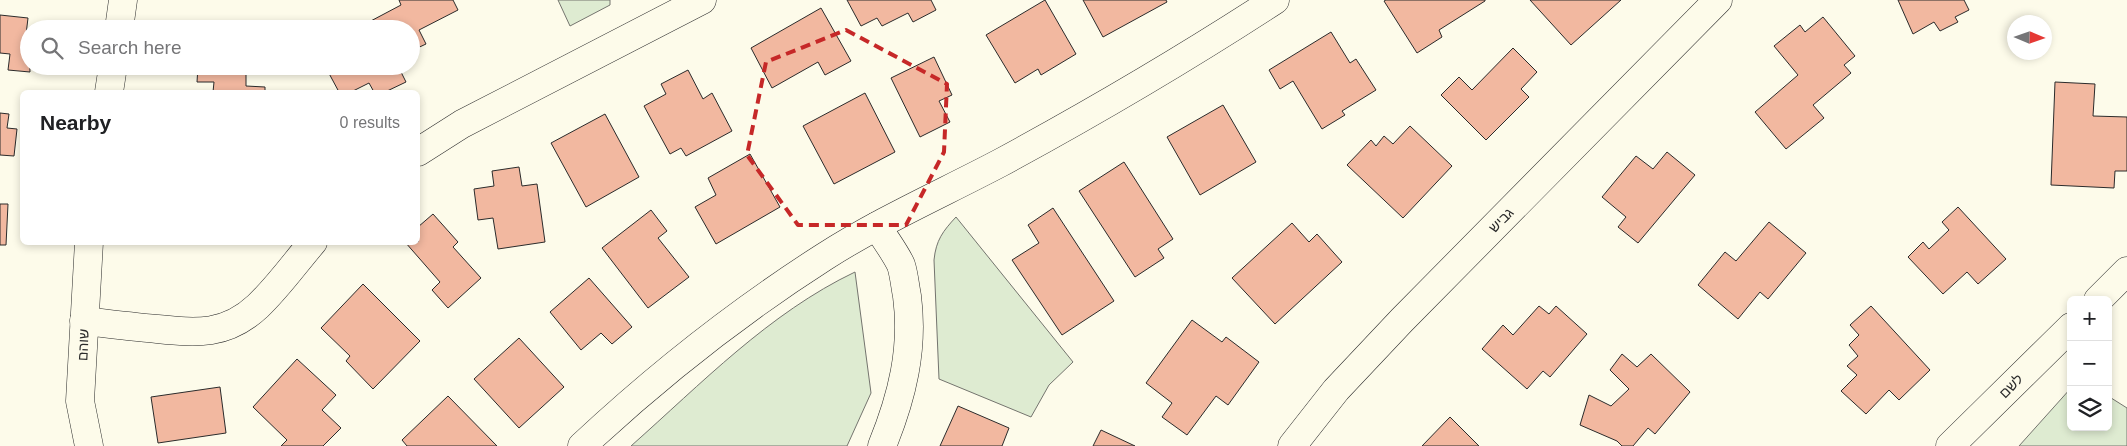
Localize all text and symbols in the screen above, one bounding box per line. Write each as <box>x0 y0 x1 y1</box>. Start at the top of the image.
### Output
north arrow <box>2007 15 2052 60</box>
search box <box>20 20 420 75</box>
icon: search <box>38 34 66 62</box>
text: Search here <box>78 37 182 58</box>
text: Nearby <box>40 111 111 134</box>
text: 0 results <box>340 114 400 131</box>
street label: גביש <box>1485 204 1517 236</box>
map controls <box>2067 296 2112 431</box>
button: + <box>2067 296 2112 341</box>
street label: שוהם <box>74 328 92 362</box>
button: − <box>2067 341 2112 386</box>
street label: לשם <box>1996 371 2026 401</box>
button: layers <box>2067 386 2112 431</box>

